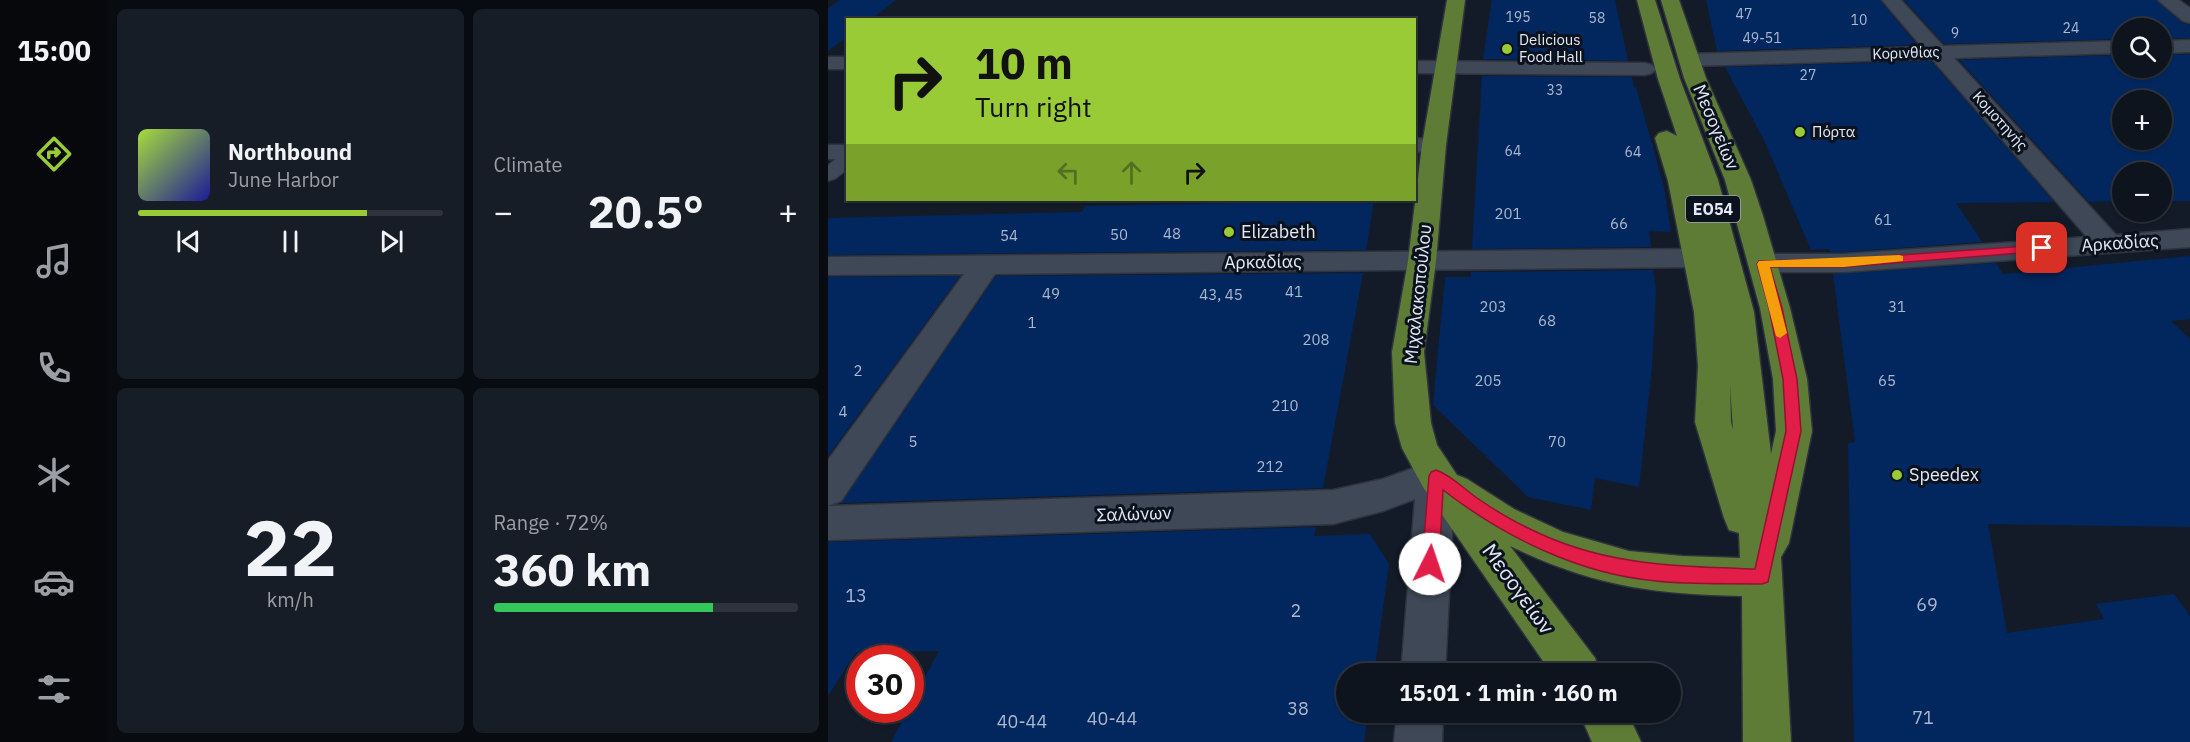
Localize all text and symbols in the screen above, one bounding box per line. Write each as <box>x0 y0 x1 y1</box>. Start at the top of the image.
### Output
house number: 47 <box>1736 5 1752 23</box>
house number: 195 <box>1505 8 1531 26</box>
house number: 58 <box>1589 9 1605 27</box>
house number: 10 <box>1851 11 1867 29</box>
map controls <box>2112 18 2172 222</box>
button: search <box>2112 18 2172 78</box>
house number: 24 <box>2063 19 2079 37</box>
house number: 9 <box>1951 24 1959 42</box>
house number: 49-51 <box>1742 29 1782 47</box>
place label: Delicious Food Hall <box>1519 30 1583 66</box>
text: 15:00 <box>17 33 91 68</box>
text: 10 m <box>975 36 1073 91</box>
icon: right <box>876 42 954 120</box>
marker: Delicious Food Hall <box>1500 42 1514 56</box>
street label: Κορινθίας <box>1872 42 1940 63</box>
house number: 27 <box>1800 66 1816 84</box>
house number: 33 <box>1547 81 1563 99</box>
street label: Μεσογείων <box>1688 81 1745 173</box>
street label: Κομοτηνής <box>1969 87 2032 154</box>
text: Turn right <box>975 89 1092 124</box>
button: + <box>2112 90 2172 150</box>
place label: Πόρτα <box>1812 122 1856 141</box>
marker: Πόρτα <box>1793 125 1807 139</box>
icon: directions <box>33 133 75 175</box>
text: Northbound <box>228 137 352 166</box>
house number: 64 <box>1505 142 1521 160</box>
house number: 64 <box>1625 143 1641 161</box>
text: Climate <box>494 151 562 178</box>
icon: left <box>1052 156 1085 189</box>
icon: ahead <box>1115 156 1148 189</box>
icon: right <box>1178 156 1211 189</box>
button: − <box>2112 162 2172 222</box>
text: June Harbor <box>228 166 339 193</box>
text: 20.5° <box>588 182 704 240</box>
text: − <box>494 190 513 233</box>
text: + <box>778 190 798 233</box>
road number: ΕΟ54 <box>1686 196 1740 222</box>
house number: 201 <box>1494 204 1522 223</box>
house number: 61 <box>1874 210 1892 229</box>
house number: 66 <box>1610 214 1628 233</box>
place label: Elizabeth <box>1241 220 1316 243</box>
pin <box>2016 222 2067 273</box>
street label: Μιχαλακοπούλου <box>1399 223 1436 365</box>
house number: 48 <box>1163 224 1181 243</box>
icon: previous <box>172 225 205 258</box>
icon: pause <box>274 225 307 258</box>
icon: next <box>375 225 408 258</box>
house number: 50 <box>1110 225 1128 244</box>
marker: Elizabeth <box>1222 225 1236 239</box>
house number: 54 <box>1000 226 1018 245</box>
street label: Αρκαδίας <box>2080 228 2160 257</box>
icon: arrive <box>2025 231 2058 264</box>
icon: music <box>33 240 75 282</box>
street label: Αρκαδίας <box>1224 249 1302 274</box>
house number: 41 <box>1285 282 1303 301</box>
house number: 49 <box>1042 284 1060 303</box>
house number: 43, 45 <box>1199 285 1243 304</box>
house number: 203 <box>1479 297 1507 316</box>
house number: 31 <box>1888 297 1906 316</box>
house number: 68 <box>1538 311 1556 330</box>
house number: 1 <box>1027 313 1037 332</box>
house number: 208 <box>1302 330 1330 349</box>
icon: phone <box>33 347 75 389</box>
house number: 2 <box>853 361 863 380</box>
house number: 205 <box>1474 371 1502 390</box>
house number: 65 <box>1878 371 1896 390</box>
house number: 210 <box>1271 396 1299 415</box>
house number: 4 <box>838 402 848 421</box>
house number: 5 <box>908 432 918 451</box>
house number: 70 <box>1548 432 1566 451</box>
icon: climate <box>33 454 75 496</box>
house number: 212 <box>1256 457 1284 476</box>
place label: Speedex <box>1909 463 1979 486</box>
marker: Speedex <box>1890 468 1904 482</box>
text: 22 <box>243 496 337 597</box>
street label: Σαλώνων <box>1096 501 1172 526</box>
text: Range · 72% <box>494 509 608 536</box>
position arrow <box>1398 532 1462 596</box>
street label: Μεσογείων <box>1476 538 1561 640</box>
text: 360 km <box>494 540 651 598</box>
icon: car <box>33 561 75 603</box>
house number: 13 <box>845 584 867 607</box>
text: km/h <box>267 586 314 613</box>
house number: 69 <box>1916 593 1938 616</box>
house number: 2 <box>1291 599 1301 622</box>
speed limit sign: 30 <box>846 645 924 723</box>
icon: filters <box>33 668 75 710</box>
text: 15:01 · 1 min · 160 m <box>1399 678 1618 707</box>
house number: 38 <box>1287 697 1309 720</box>
house number: 71 <box>1912 706 1934 729</box>
house number: 40-44 <box>1087 707 1137 730</box>
house number: 40-44 <box>997 710 1047 733</box>

